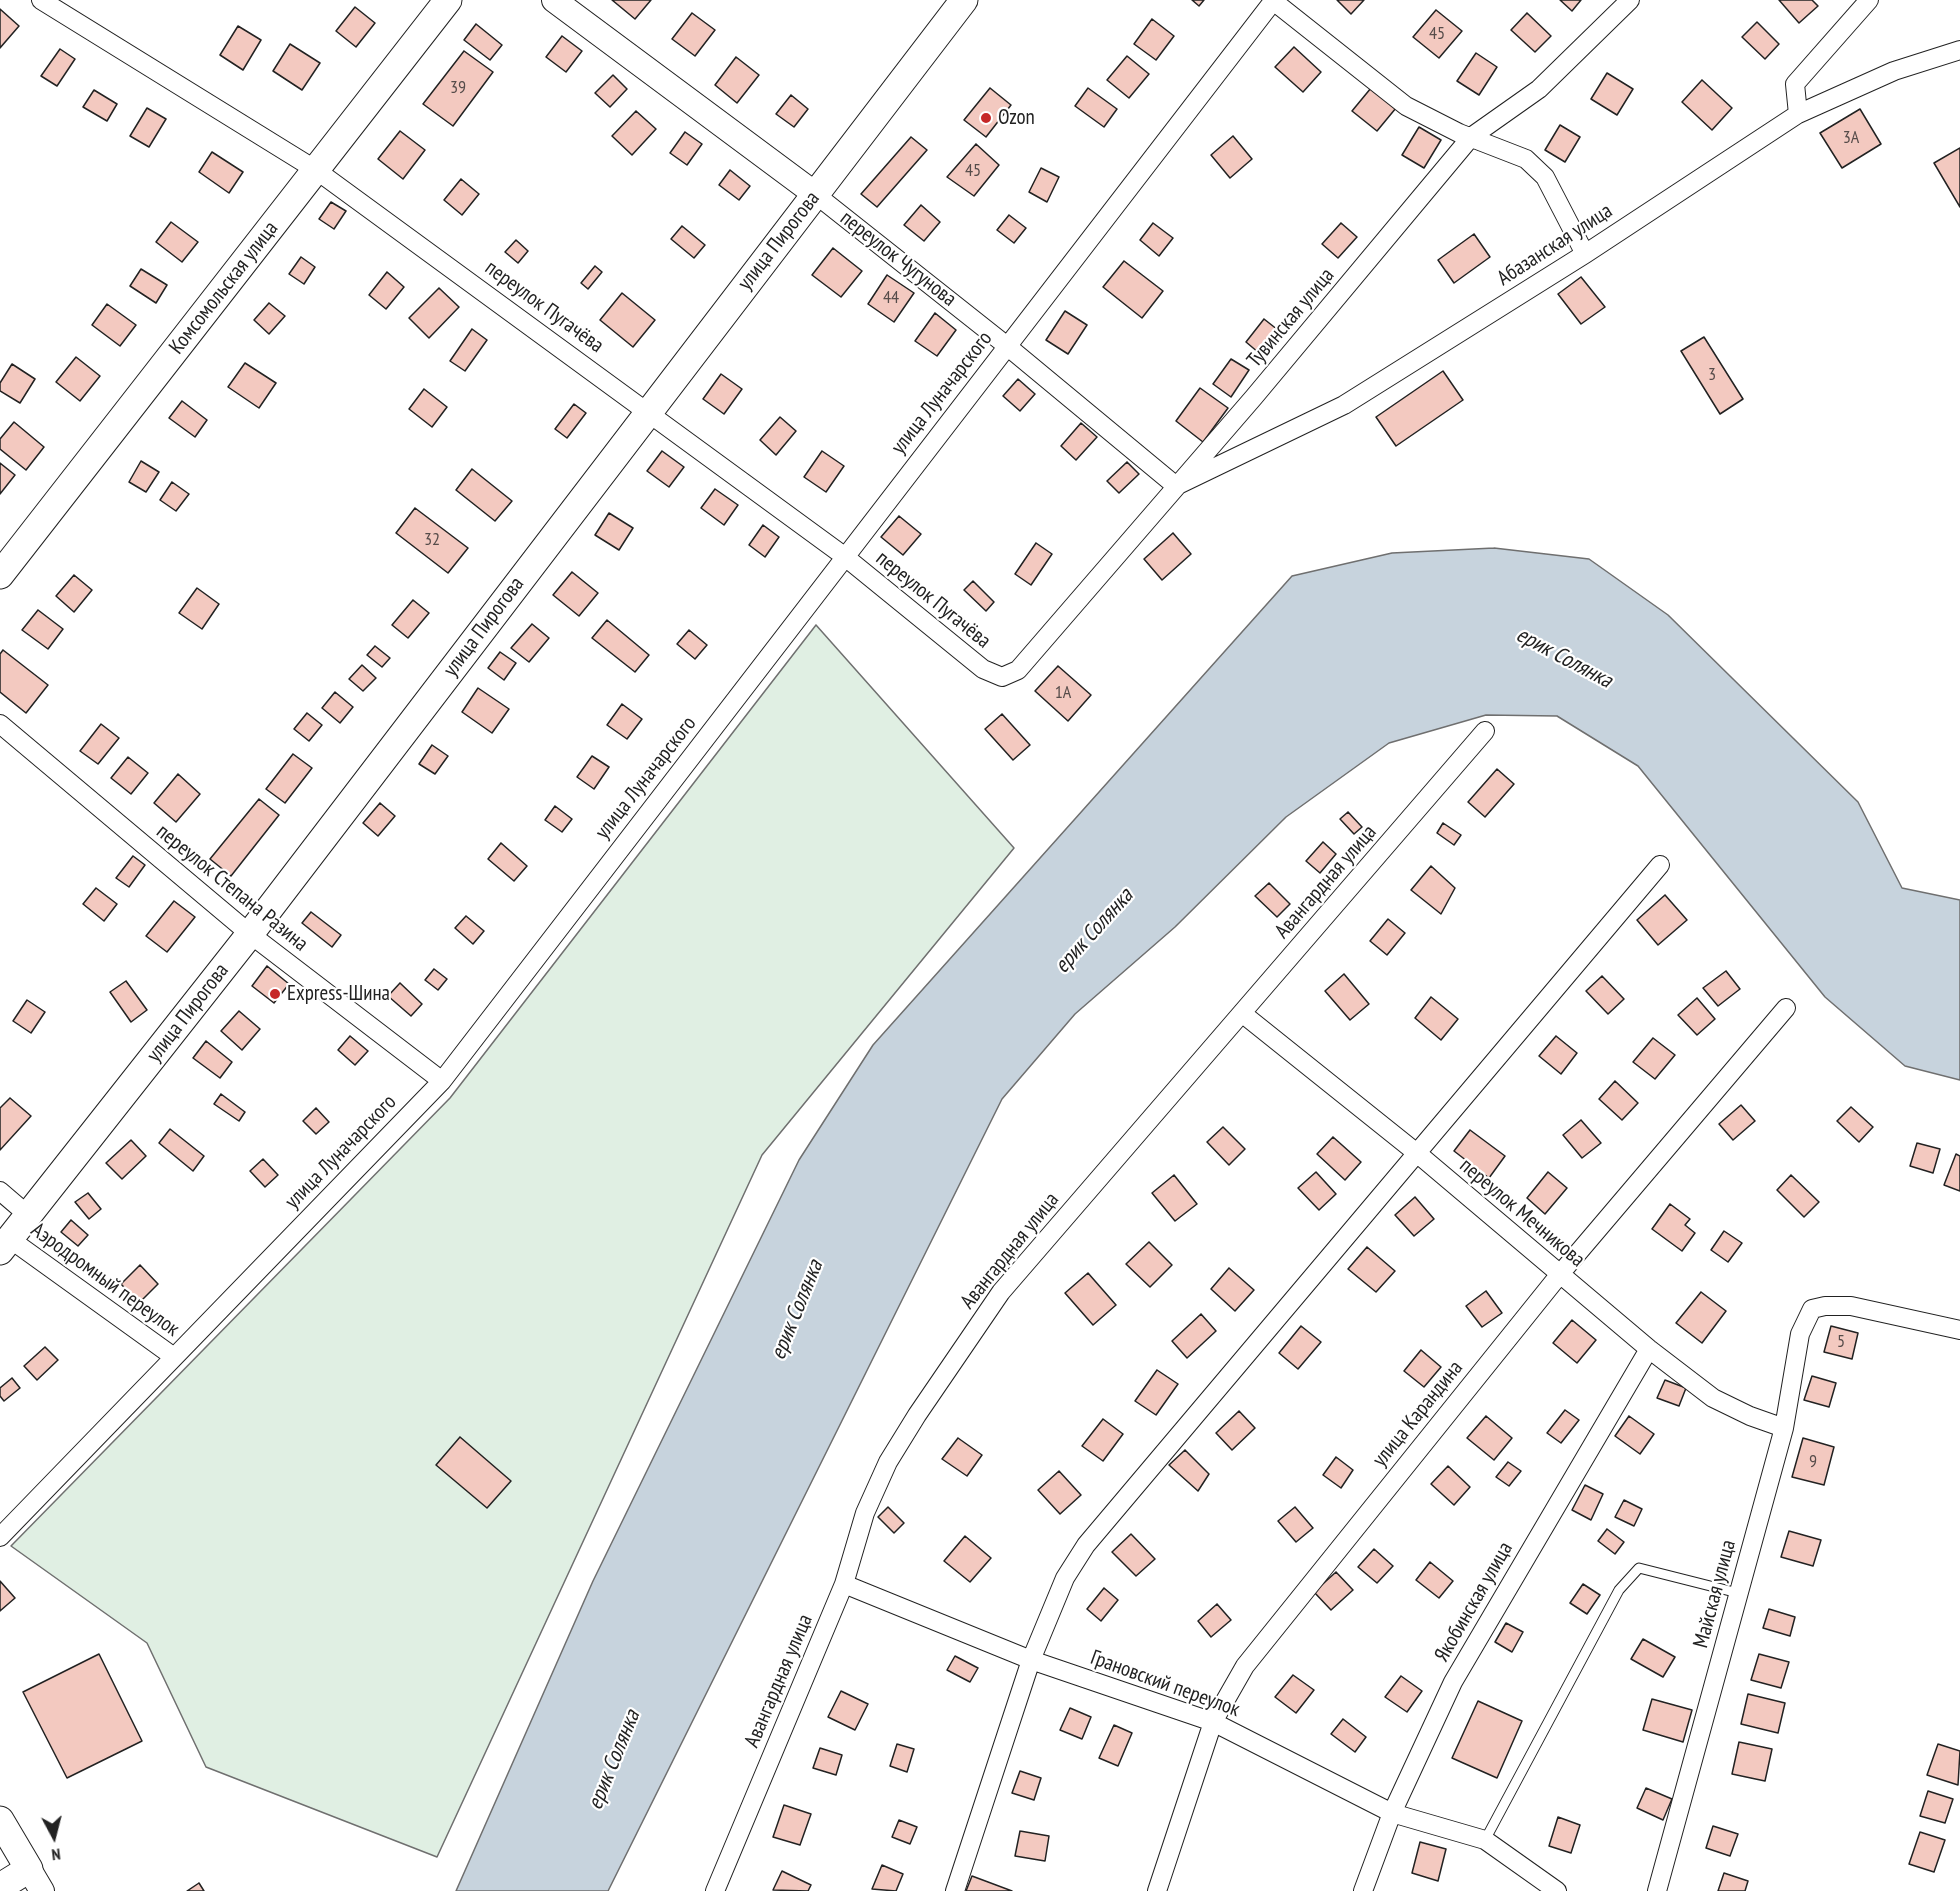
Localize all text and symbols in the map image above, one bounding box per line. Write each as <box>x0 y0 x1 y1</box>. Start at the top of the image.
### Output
house number: 45 <box>1429 23 1445 45</box>
house number: 39 <box>450 77 466 99</box>
place label: Ozon <box>998 105 1035 131</box>
marker: Ozon <box>979 111 993 125</box>
house number: 3А <box>1843 127 1859 149</box>
house number: 45 <box>965 160 981 182</box>
street label: улица Пирогова <box>733 187 825 295</box>
street label: Абазанская улица <box>1493 199 1617 291</box>
street label: переулок Чугунова <box>835 206 961 312</box>
street label: Комсомольская улица <box>164 217 284 359</box>
street label: переулок Пугачёва <box>480 256 608 358</box>
street label: Тувинская улица <box>1242 263 1340 373</box>
house number: 44 <box>883 287 899 309</box>
street label: улица Луначарского <box>886 327 998 459</box>
house number: 3 <box>1708 364 1716 386</box>
house number: 32 <box>424 529 440 551</box>
street label: переулок Пугачёва <box>870 546 996 654</box>
street label: улица Пирогова <box>438 572 530 682</box>
water label: ерик Солянка <box>1512 622 1616 694</box>
house number: 1А <box>1055 682 1071 704</box>
street label: улица Луначарского <box>590 712 702 844</box>
street label: переулок Степана Разина <box>151 819 313 957</box>
street label: Авангардная улица <box>1270 820 1382 944</box>
water label: ерик Солянка <box>1049 883 1139 979</box>
street label: улица Пирогова <box>142 959 234 1067</box>
place label: Express-Шина <box>287 981 390 1007</box>
marker: Express-Шина <box>268 987 282 1001</box>
street label: улица Луначарского <box>280 1090 402 1214</box>
street label: переулок Мечникова <box>1454 1153 1590 1273</box>
street label: Авангардная улица <box>956 1188 1064 1314</box>
street label: Аэродромный переулок <box>26 1218 184 1342</box>
water label: ерик Солянка <box>765 1256 829 1364</box>
house number: 5 <box>1837 1331 1845 1353</box>
street label: улица Карандина <box>1368 1356 1468 1472</box>
house number: 9 <box>1809 1451 1817 1473</box>
street label: Майская улица <box>1689 1537 1741 1651</box>
street label: Якобинская улица <box>1430 1538 1518 1666</box>
street label: Авангардная улица <box>740 1611 818 1751</box>
street label: Грановский переулок <box>1087 1645 1243 1723</box>
water label: ерик Солянка <box>582 1706 646 1814</box>
north arrow <box>24 1807 84 1867</box>
text: N <box>51 1844 62 1865</box>

